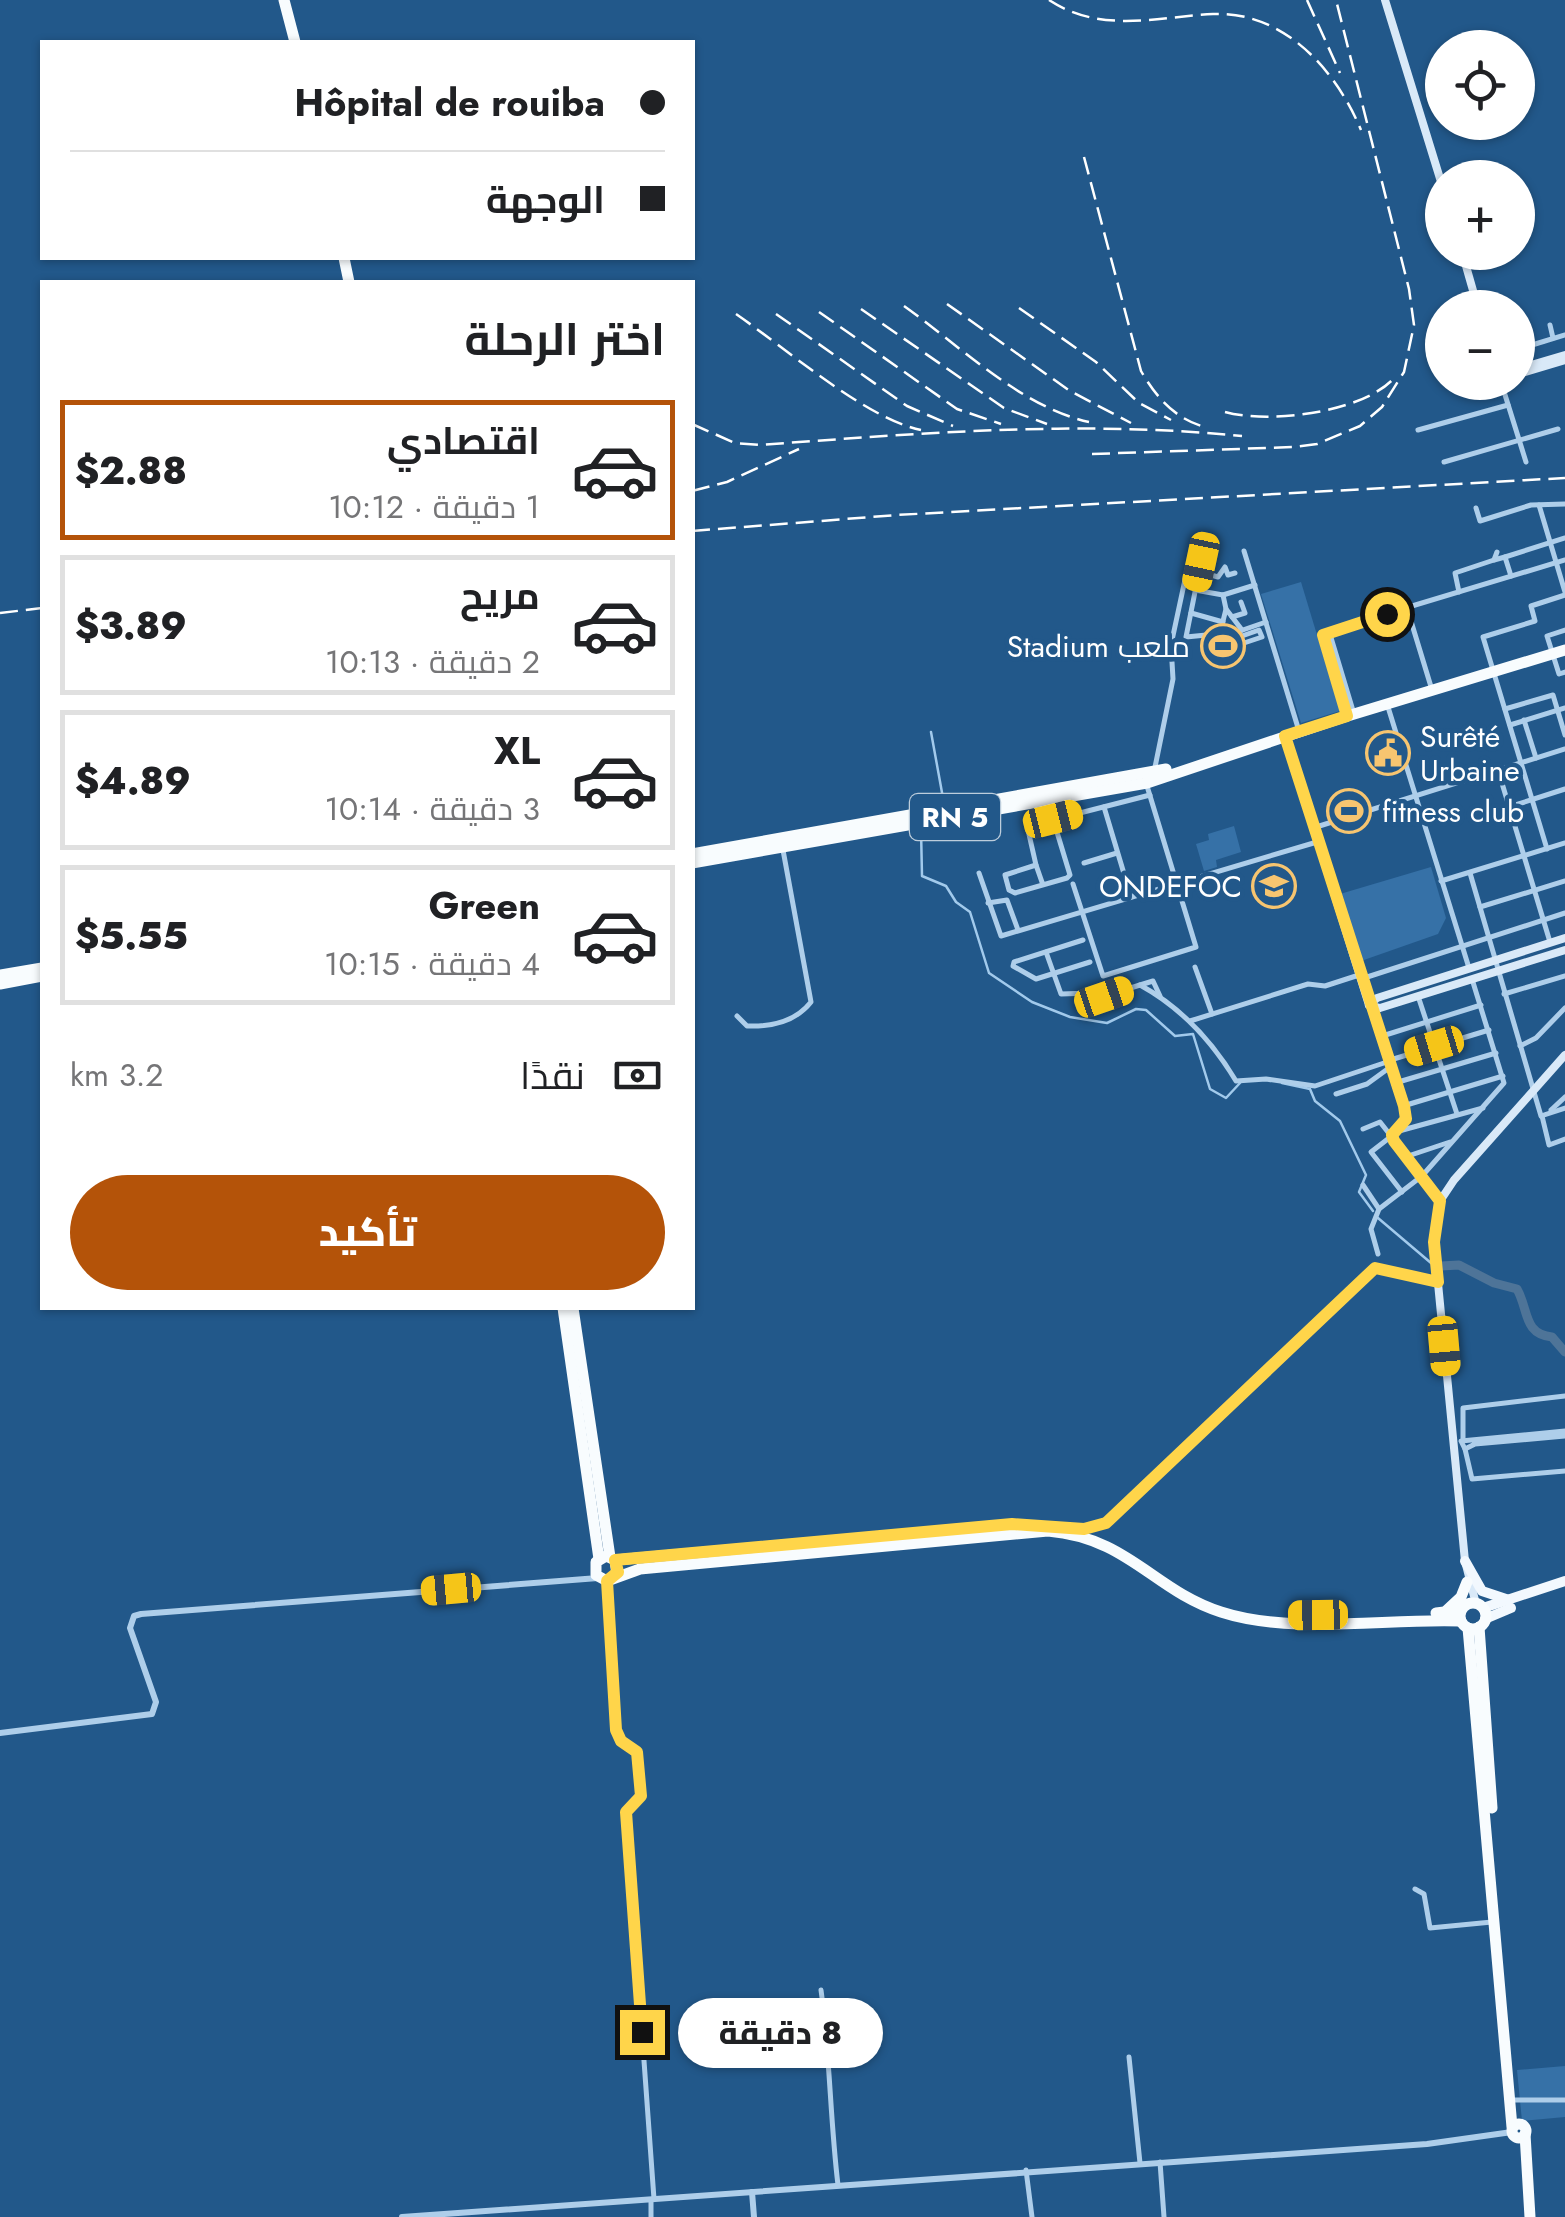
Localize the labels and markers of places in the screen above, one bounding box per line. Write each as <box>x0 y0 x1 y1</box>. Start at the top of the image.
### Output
sports icon: Stadium ملعب <box>1200 623 1246 669</box>
place label: Stadium ملعب <box>1007 625 1190 668</box>
place label: Surêté Urbaine <box>1420 715 1520 792</box>
public building icon: Surêté Urbaine <box>1365 730 1411 776</box>
sports icon: fitness club <box>1326 788 1372 834</box>
place label: fitness club <box>1382 790 1524 833</box>
school or university icon: ONDEFOC <box>1251 863 1297 909</box>
place label: ONDEFOC <box>1099 865 1242 908</box>

